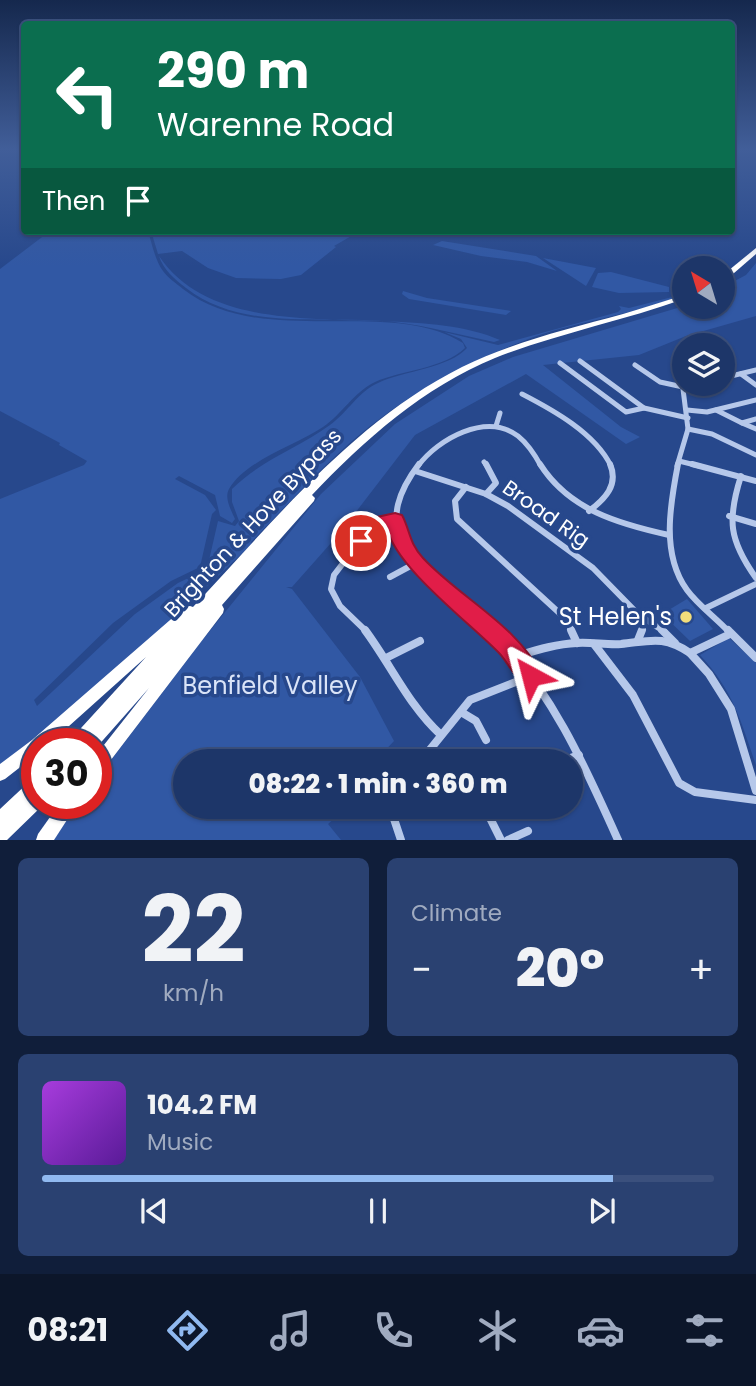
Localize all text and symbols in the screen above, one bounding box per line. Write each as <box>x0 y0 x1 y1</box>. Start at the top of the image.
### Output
text: 290 m <box>157 37 309 105</box>
icon: left <box>42 49 133 140</box>
text: Warenne Road <box>157 102 394 147</box>
icon: arrive <box>119 182 157 220</box>
text: Then <box>42 183 105 219</box>
north arrow <box>672 256 735 318</box>
map controls <box>672 256 735 396</box>
button: layers <box>672 333 735 396</box>
street label: Brighton & Hove Bypass <box>157 422 348 623</box>
street label: Broad Rig <box>497 473 596 554</box>
pin <box>331 511 391 571</box>
icon: arrive <box>342 522 380 560</box>
place label: St Helen's <box>559 600 672 633</box>
marker: St Helen's <box>678 609 694 625</box>
position arrow <box>494 639 568 713</box>
park label: Benfield Valley <box>183 669 358 702</box>
speed limit sign: 30 <box>21 728 112 819</box>
text: 08:22 · 1 min · 360 m <box>249 766 508 802</box>
text: 22 <box>142 866 245 994</box>
text: Climate <box>411 897 502 929</box>
text: 20° <box>516 932 604 1005</box>
text: − <box>411 943 432 996</box>
text: + <box>688 943 714 996</box>
text: km/h <box>163 977 224 1009</box>
text: 104.2 FM <box>147 1087 257 1123</box>
text: Music <box>147 1126 213 1158</box>
icon: previous <box>135 1192 173 1230</box>
icon: pause <box>359 1192 397 1230</box>
icon: next <box>583 1192 621 1230</box>
icon: directions <box>163 1306 212 1355</box>
icon: music <box>266 1306 315 1355</box>
icon: phone <box>369 1306 418 1355</box>
icon: climate <box>473 1306 522 1355</box>
icon: car <box>576 1306 625 1355</box>
icon: filters <box>680 1306 729 1355</box>
text: 08:21 <box>27 1307 108 1352</box>

